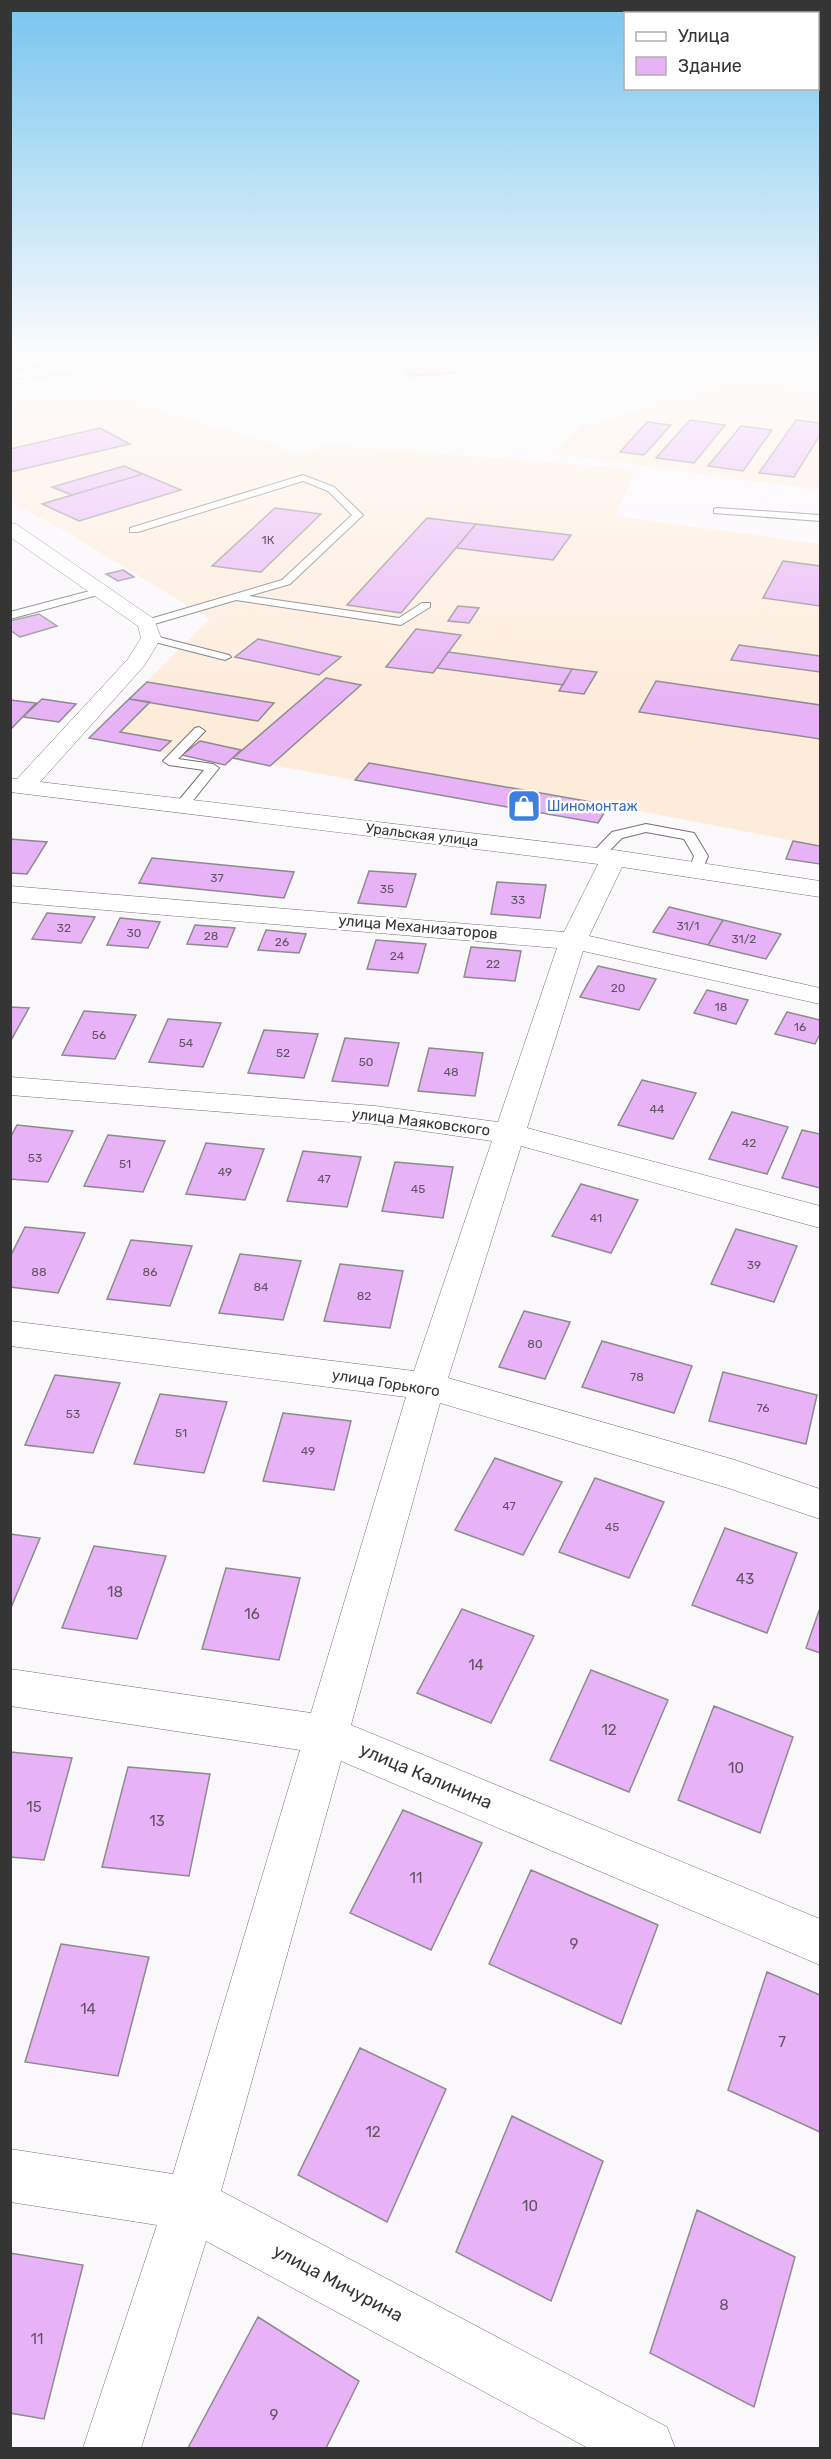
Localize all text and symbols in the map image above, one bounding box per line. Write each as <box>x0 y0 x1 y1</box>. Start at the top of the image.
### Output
legend <box>624 12 819 90</box>
text: Улица <box>678 25 730 47</box>
text: Здание <box>678 55 742 77</box>
house number: 1К <box>262 533 275 547</box>
shop icon: Шиномонтаж <box>506 788 542 824</box>
place label: Шиномонтаж <box>547 798 638 815</box>
street label: Уральская улица <box>365 820 479 850</box>
house number: 37 <box>210 871 224 885</box>
house number: 35 <box>380 882 394 896</box>
house number: 33 <box>511 893 525 907</box>
street label: улица Механизаторов <box>338 911 498 943</box>
house number: 31/1 <box>676 919 700 933</box>
house number: 32 <box>57 921 71 935</box>
house number: 30 <box>127 926 141 940</box>
house number: 28 <box>204 929 218 943</box>
house number: 31/2 <box>732 932 756 946</box>
house number: 26 <box>275 935 289 949</box>
house number: 24 <box>390 949 405 963</box>
house number: 22 <box>486 957 500 971</box>
house number: 20 <box>611 981 625 995</box>
house number: 18 <box>715 1000 727 1014</box>
house number: 16 <box>794 1020 806 1034</box>
house number: 56 <box>92 1028 106 1042</box>
house number: 54 <box>179 1036 194 1050</box>
house number: 52 <box>276 1046 290 1060</box>
house number: 50 <box>359 1055 373 1069</box>
house number: 48 <box>443 1065 459 1079</box>
house number: 44 <box>650 1102 665 1116</box>
street label: улица Маяковского <box>351 1105 491 1139</box>
house number: 42 <box>742 1136 756 1150</box>
house number: 53 <box>28 1151 42 1165</box>
house number: 51 <box>119 1157 131 1171</box>
house number: 49 <box>218 1165 232 1179</box>
house number: 47 <box>317 1172 331 1186</box>
house number: 45 <box>411 1182 425 1196</box>
house number: 41 <box>590 1211 602 1225</box>
house number: 39 <box>747 1258 761 1272</box>
house number: 88 <box>31 1265 47 1279</box>
house number: 86 <box>143 1265 157 1279</box>
house number: 84 <box>253 1280 269 1294</box>
house number: 82 <box>357 1289 371 1303</box>
house number: 80 <box>527 1337 543 1351</box>
street label: улица Горького <box>331 1366 441 1400</box>
house number: 78 <box>630 1370 644 1384</box>
house number: 76 <box>756 1401 770 1415</box>
house number: 53 <box>66 1407 80 1421</box>
house number: 51 <box>175 1426 187 1440</box>
house number: 49 <box>301 1444 315 1458</box>
house number: 47 <box>502 1499 516 1513</box>
house number: 45 <box>605 1520 619 1534</box>
house number: 43 <box>736 1570 754 1588</box>
house number: 18 <box>107 1583 123 1601</box>
house number: 16 <box>244 1605 260 1623</box>
house number: 14 <box>468 1656 484 1674</box>
house number: 12 <box>601 1721 617 1739</box>
street label: улица Калинина <box>356 1738 496 1814</box>
house number: 10 <box>728 1759 744 1777</box>
house number: 15 <box>26 1798 42 1816</box>
house number: 13 <box>149 1812 165 1830</box>
house number: 11 <box>410 1869 422 1887</box>
house number: 9 <box>570 1935 579 1953</box>
house number: 14 <box>80 2000 96 2018</box>
house number: 7 <box>778 2033 786 2051</box>
house number: 12 <box>365 2123 381 2141</box>
house number: 10 <box>522 2197 538 2215</box>
street label: улица Мичурина <box>269 2240 407 2326</box>
house number: 8 <box>719 2296 729 2314</box>
house number: 11 <box>31 2330 43 2348</box>
house number: 9 <box>270 2406 279 2424</box>

